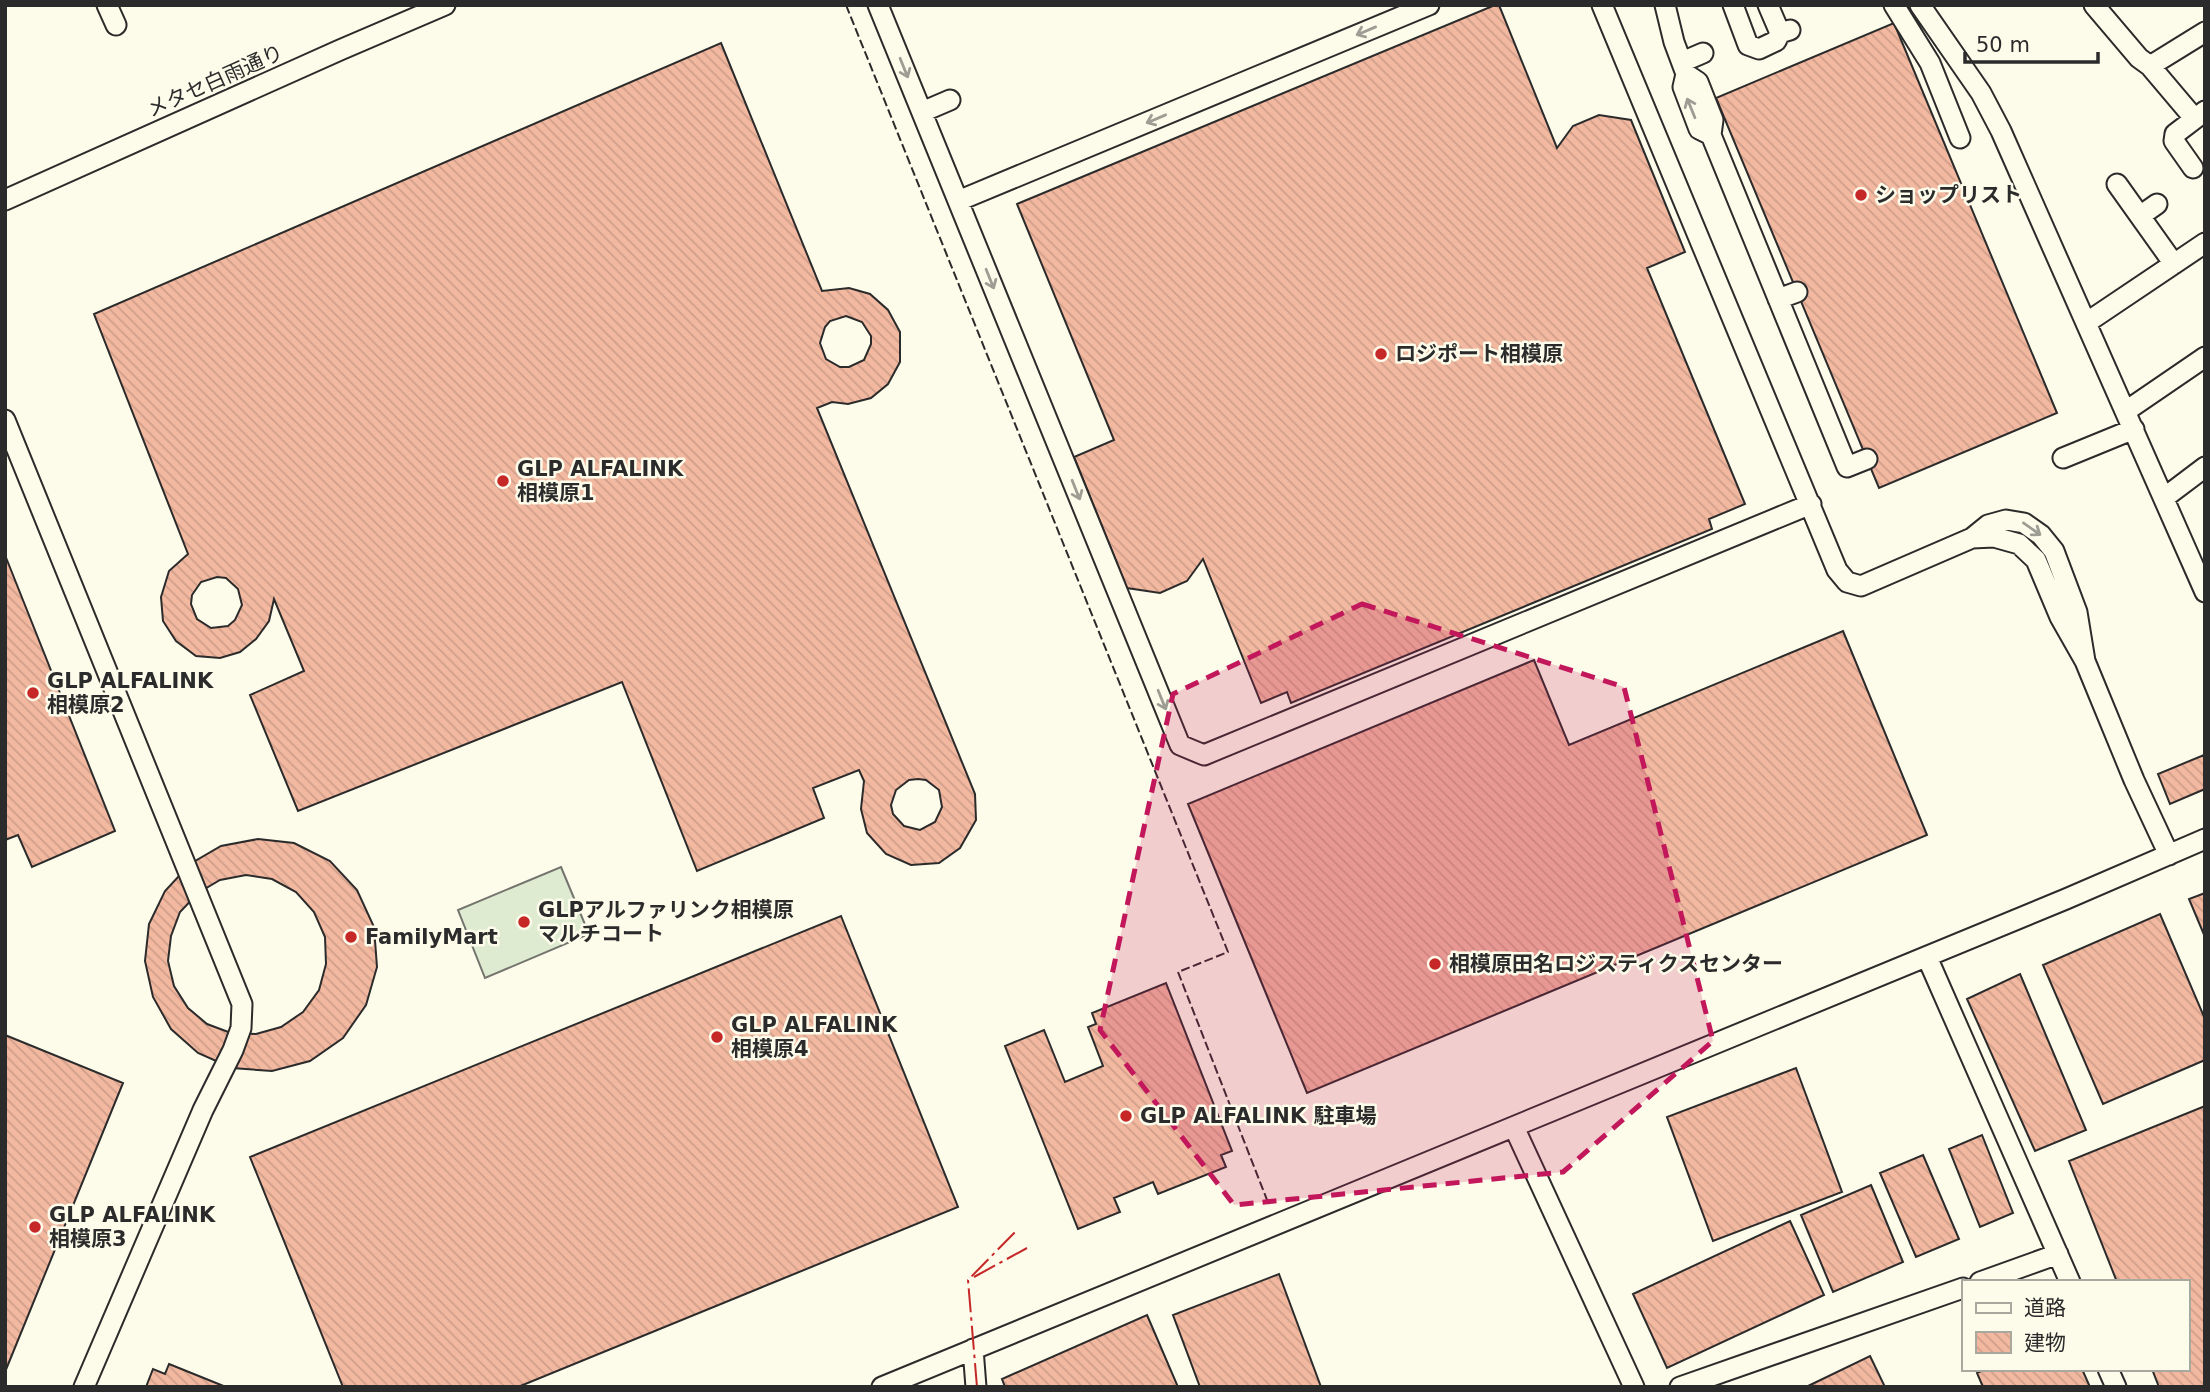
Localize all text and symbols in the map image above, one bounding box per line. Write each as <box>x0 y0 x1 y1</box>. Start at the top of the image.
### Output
scale bar <box>1965 21 2098 65</box>
one-way arrow <box>1355 26 1377 39</box>
text: 50 m <box>1976 33 2030 57</box>
street label: メタセ白雨通り <box>143 40 287 122</box>
one-way arrow <box>898 57 911 79</box>
one-way arrow <box>1683 97 1696 119</box>
one-way arrow <box>1145 113 1167 126</box>
place label: ショップリスト <box>1875 183 2022 207</box>
marker: ショップリスト <box>1853 187 1869 203</box>
one-way arrow <box>984 268 997 290</box>
place label: ロジポート相模原 <box>1395 342 1563 366</box>
marker: ロジポート相模原 <box>1373 346 1389 362</box>
place label: GLP ALFALINK 相模原1 <box>517 457 684 505</box>
marker: GLP ALFALINK 相模原1 <box>495 473 511 489</box>
one-way arrow <box>1070 478 1083 500</box>
one-way arrow <box>2022 522 2041 536</box>
place label: GLP ALFALINK 相模原2 <box>47 669 214 717</box>
marker: GLP ALFALINK 相模原2 <box>25 685 41 701</box>
one-way arrow <box>1156 689 1169 711</box>
place label: GLPアルファリンク相模原 マルチコート <box>538 898 794 946</box>
marker: GLPアルファリンク相模原 マルチコート <box>516 914 532 930</box>
place label: FamilyMart <box>365 925 498 949</box>
marker: FamilyMart <box>343 929 359 945</box>
place label: 相模原田名ロジスティクスセンター <box>1449 952 1783 976</box>
marker: 相模原田名ロジスティクスセンター <box>1427 956 1443 972</box>
place label: GLP ALFALINK 相模原4 <box>731 1013 898 1061</box>
marker: GLP ALFALINK 相模原4 <box>709 1029 725 1045</box>
place label: GLP ALFALINK 駐車場 <box>1140 1104 1377 1128</box>
marker: GLP ALFALINK 駐車場 <box>1118 1108 1134 1124</box>
place label: GLP ALFALINK 相模原3 <box>49 1203 216 1251</box>
marker: GLP ALFALINK 相模原3 <box>27 1219 43 1235</box>
legend <box>1962 1280 2189 1371</box>
text: 道路 <box>2024 1296 2066 1320</box>
text: 建物 <box>2024 1331 2066 1355</box>

